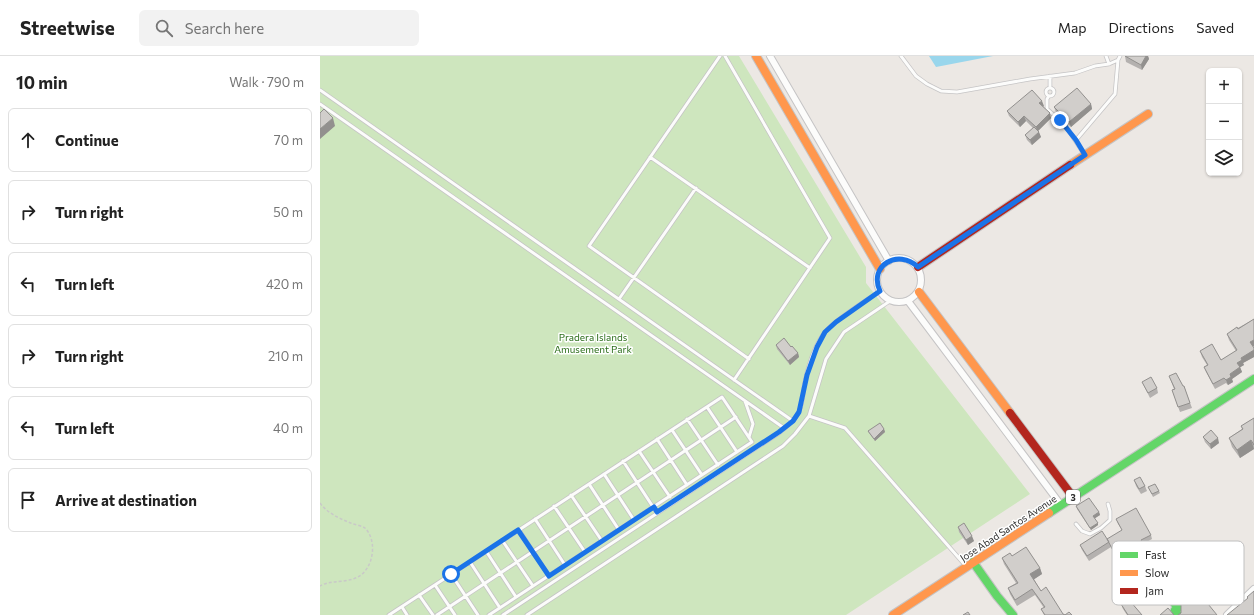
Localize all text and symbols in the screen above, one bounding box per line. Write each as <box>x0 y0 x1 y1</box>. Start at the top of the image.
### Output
search box <box>139 10 419 46</box>
text: Streetwise <box>20 16 115 39</box>
icon: search <box>153 17 175 39</box>
text: Search here <box>185 19 264 37</box>
text: Map <box>1058 19 1087 36</box>
text: Directions <box>1109 19 1174 36</box>
text: Saved <box>1196 19 1234 36</box>
map controls <box>1206 68 1242 176</box>
button: + <box>1206 68 1242 104</box>
text: 10 min <box>16 72 68 93</box>
text: Walk · 790 m <box>229 74 304 90</box>
button: − <box>1206 104 1242 140</box>
route end <box>1051 111 1069 129</box>
icon: ahead <box>17 129 39 151</box>
text: Continue <box>55 131 119 149</box>
text: 70 m <box>274 132 303 148</box>
button: layers <box>1206 140 1242 176</box>
icon: right <box>17 201 39 223</box>
text: Turn right <box>55 203 124 221</box>
text: 50 m <box>273 204 303 220</box>
icon: left <box>17 273 39 295</box>
text: Turn left <box>55 275 114 293</box>
text: 420 m <box>266 276 303 292</box>
park label: Pradera Islands Amusement Park <box>554 331 632 355</box>
icon: right <box>17 345 39 367</box>
text: Turn right <box>55 347 124 365</box>
text: 210 m <box>268 348 303 364</box>
icon: left <box>17 417 39 439</box>
text: Turn left <box>55 419 114 437</box>
text: 40 m <box>273 420 303 436</box>
icon: arrive <box>17 489 39 511</box>
road number: 3 <box>1066 490 1080 504</box>
text: Arrive at destination <box>55 491 197 509</box>
street label: Jose Abad Santos Avenue <box>957 492 1059 564</box>
legend <box>1112 541 1244 605</box>
text: Fast <box>1145 548 1167 561</box>
route start <box>442 565 460 583</box>
text: Slow <box>1145 566 1170 579</box>
text: Jam <box>1145 584 1164 598</box>

